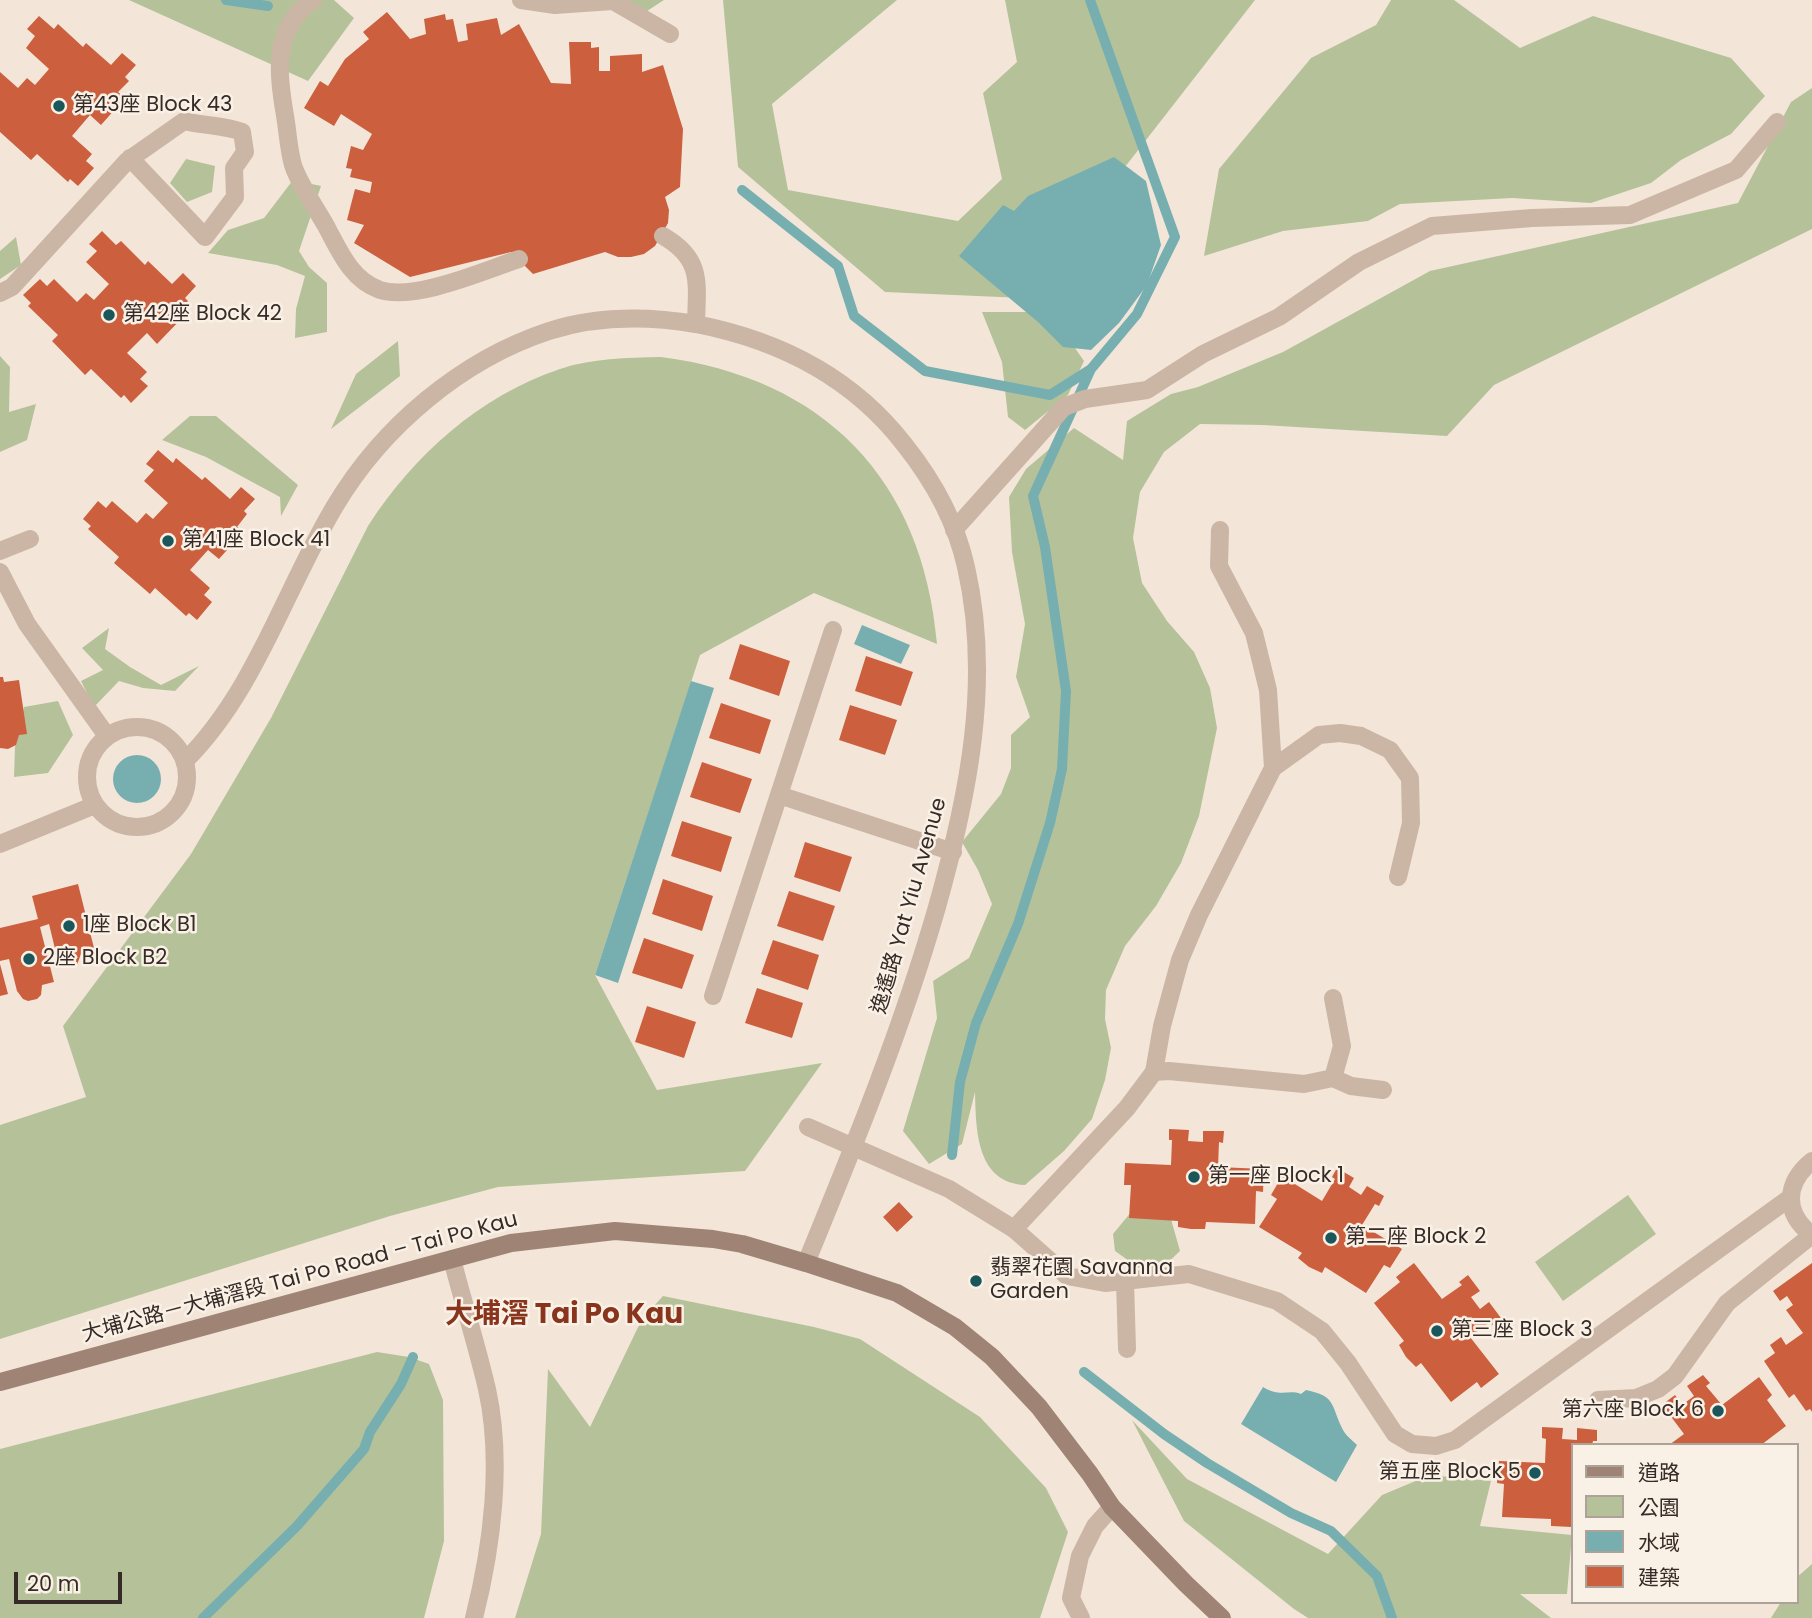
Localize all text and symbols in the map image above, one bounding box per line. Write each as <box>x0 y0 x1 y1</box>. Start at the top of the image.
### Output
place label: 第43座 Block 43 <box>73 93 232 119</box>
marker: 第43座 Block 43 <box>51 98 67 114</box>
place label: 第42座 Block 42 <box>123 302 282 328</box>
marker: 第42座 Block 42 <box>101 307 117 323</box>
place label: 第41座 Block 41 <box>182 528 330 554</box>
marker: 第41座 Block 41 <box>160 533 176 549</box>
street label: 逸遙路 Yat Yiu Avenue <box>867 795 953 1017</box>
place label: 1座 Block B1 <box>83 913 197 939</box>
marker: 1座 Block B1 <box>61 918 77 934</box>
place label: 2座 Block B2 <box>43 946 167 972</box>
marker: 2座 Block B2 <box>21 951 37 967</box>
place label: 第一座 Block 1 <box>1208 1164 1344 1190</box>
marker: 第一座 Block 1 <box>1186 1169 1202 1185</box>
street label: 大埔公路－大埔滘段 Tai Po Road – Tai Po Kau <box>79 1208 521 1348</box>
place label: 第二座 Block 2 <box>1345 1225 1486 1251</box>
marker: 第二座 Block 2 <box>1323 1230 1339 1246</box>
place label: 翡翠花園 Savanna Garden <box>990 1256 1173 1306</box>
marker: 翡翠花園 Savanna Garden <box>968 1273 984 1289</box>
district label: 大埔滘 Tai Po Kau <box>445 1299 683 1333</box>
place label: 第三座 Block 3 <box>1451 1318 1593 1344</box>
marker: 第三座 Block 3 <box>1429 1323 1445 1339</box>
place label: 第六座 Block 6 <box>1561 1398 1704 1424</box>
marker: 第六座 Block 6 <box>1710 1403 1726 1419</box>
legend <box>1570 1443 1798 1604</box>
text: 道路 <box>1638 1458 1680 1487</box>
place label: 第五座 Block 5 <box>1379 1460 1521 1486</box>
marker: 第五座 Block 5 <box>1527 1465 1543 1481</box>
text: 公園 <box>1638 1493 1680 1522</box>
text: 水域 <box>1638 1528 1680 1557</box>
scale bar <box>18 1558 126 1602</box>
text: 建築 <box>1638 1563 1680 1592</box>
text: 20 m <box>27 1569 80 1598</box>

